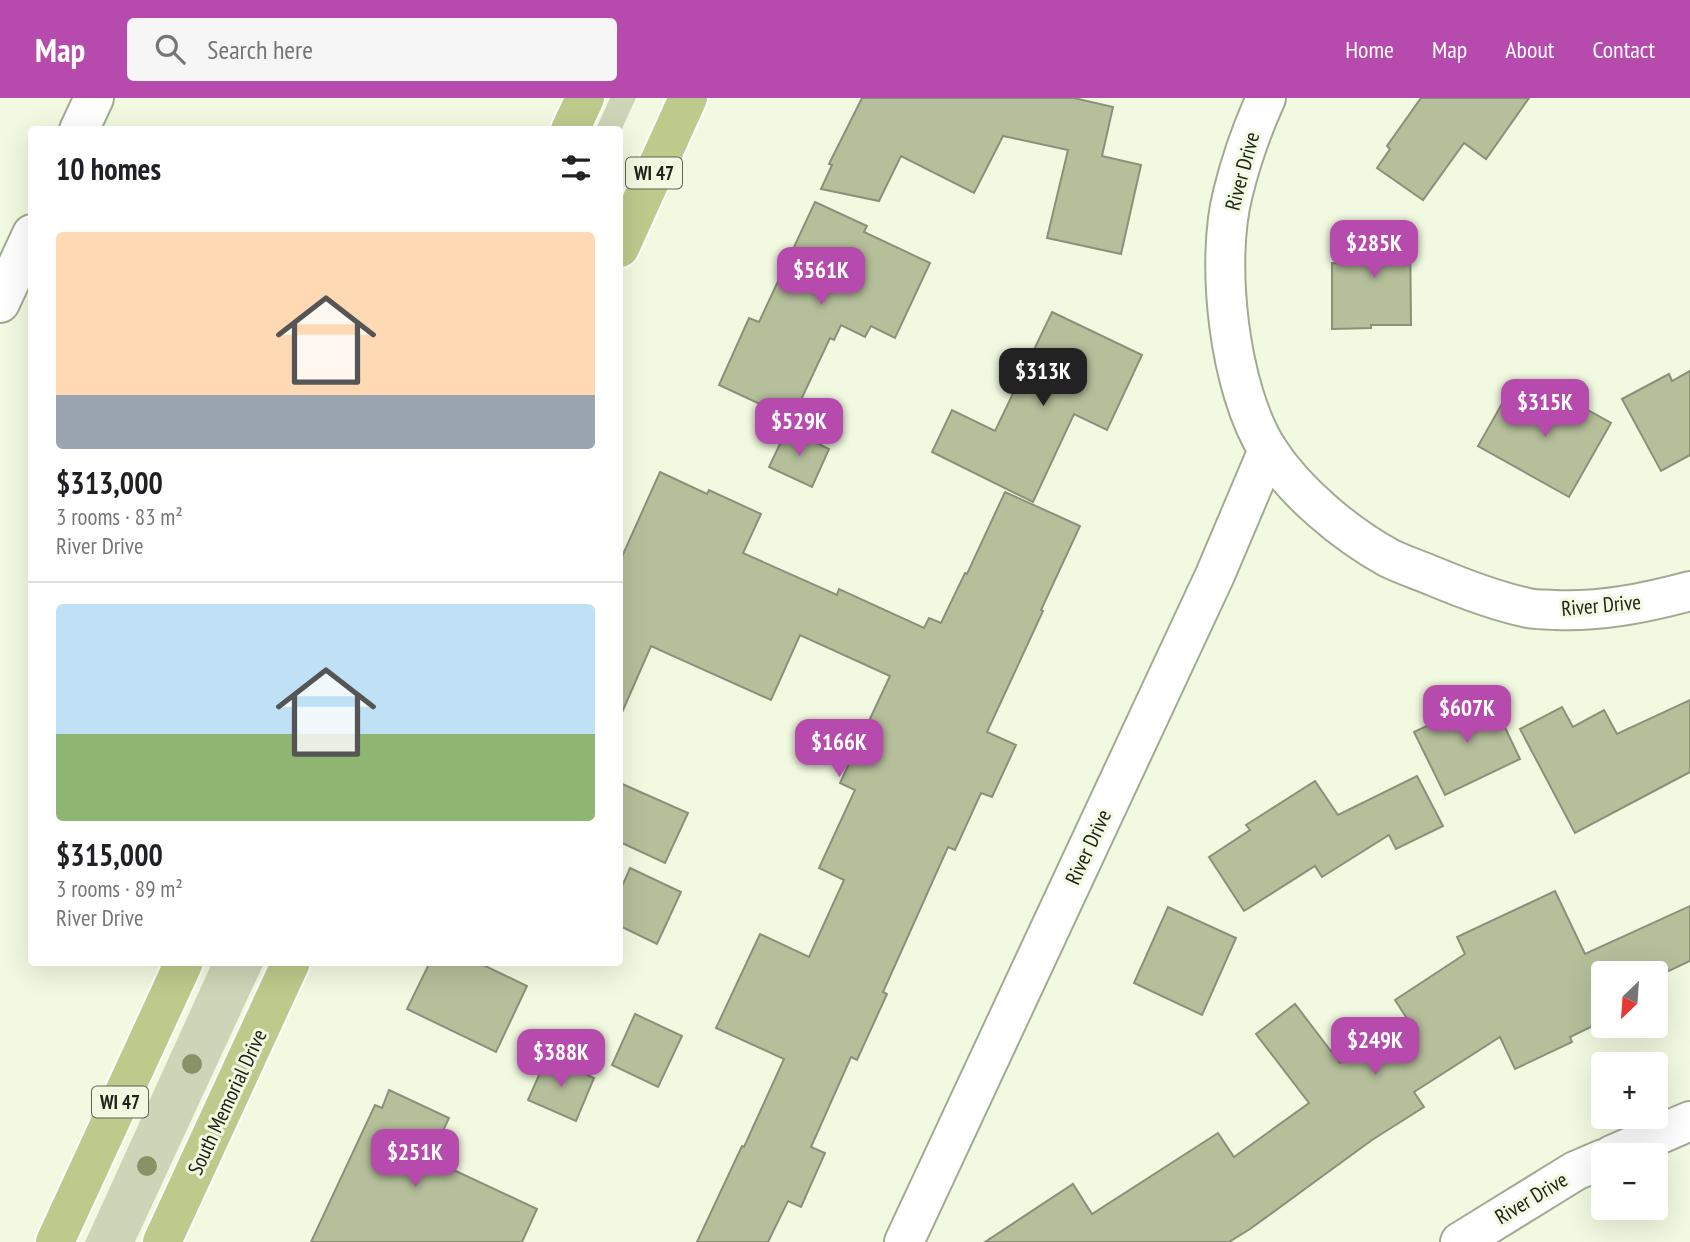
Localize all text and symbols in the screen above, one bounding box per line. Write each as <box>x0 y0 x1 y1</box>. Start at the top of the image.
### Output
search box <box>127 18 617 81</box>
text: Map <box>35 28 85 71</box>
icon: search <box>151 30 189 68</box>
text: Search here <box>207 33 313 66</box>
text: Home <box>1345 34 1394 65</box>
text: Map <box>1432 34 1467 65</box>
text: About <box>1505 34 1554 65</box>
text: Contact <box>1592 34 1655 65</box>
street label: River Drive <box>1219 129 1265 213</box>
text: 10 homes <box>56 149 161 188</box>
icon: filters <box>557 149 595 187</box>
road number: WI 47 <box>626 158 682 188</box>
pin: $285K <box>1325 220 1423 280</box>
text: $285K <box>1346 228 1402 257</box>
pin: $561K <box>772 248 870 307</box>
text: $561K <box>793 255 849 284</box>
icon: home <box>263 277 389 403</box>
pin: $313K <box>994 348 1092 408</box>
text: $313K <box>1015 356 1071 385</box>
pin: $315K <box>1496 380 1594 439</box>
text: $315K <box>1517 387 1573 416</box>
pin: $529K <box>750 398 848 458</box>
text: $529K <box>771 406 827 435</box>
text: $313,000 <box>56 463 163 502</box>
text: 3 rooms · 83 m² <box>56 502 183 531</box>
text: River Drive <box>56 531 143 560</box>
street label: River Drive <box>1560 588 1642 622</box>
icon: home <box>263 649 389 775</box>
pin: $607K <box>1418 686 1516 745</box>
text: $607K <box>1439 693 1495 722</box>
pin: $166K <box>790 720 888 779</box>
text: $166K <box>811 727 867 756</box>
street label: River Drive <box>1059 805 1117 889</box>
text: $315,000 <box>56 835 163 874</box>
text: 3 rooms · 89 m² <box>56 874 183 903</box>
text: River Drive <box>56 903 143 932</box>
north arrow <box>1591 961 1668 1038</box>
map controls <box>1591 961 1668 1220</box>
pin: $249K <box>1326 1018 1424 1077</box>
street label: South Memorial Drive <box>181 1025 273 1179</box>
text: $249K <box>1347 1025 1403 1054</box>
pin: $388K <box>512 1030 610 1089</box>
text: $388K <box>533 1037 589 1066</box>
button: + <box>1591 1052 1668 1129</box>
road number: WI 47 <box>92 1086 148 1118</box>
pin: $251K <box>366 1130 464 1189</box>
text: $251K <box>387 1137 443 1166</box>
button: − <box>1591 1143 1668 1220</box>
street label: River Drive <box>1490 1166 1572 1230</box>

